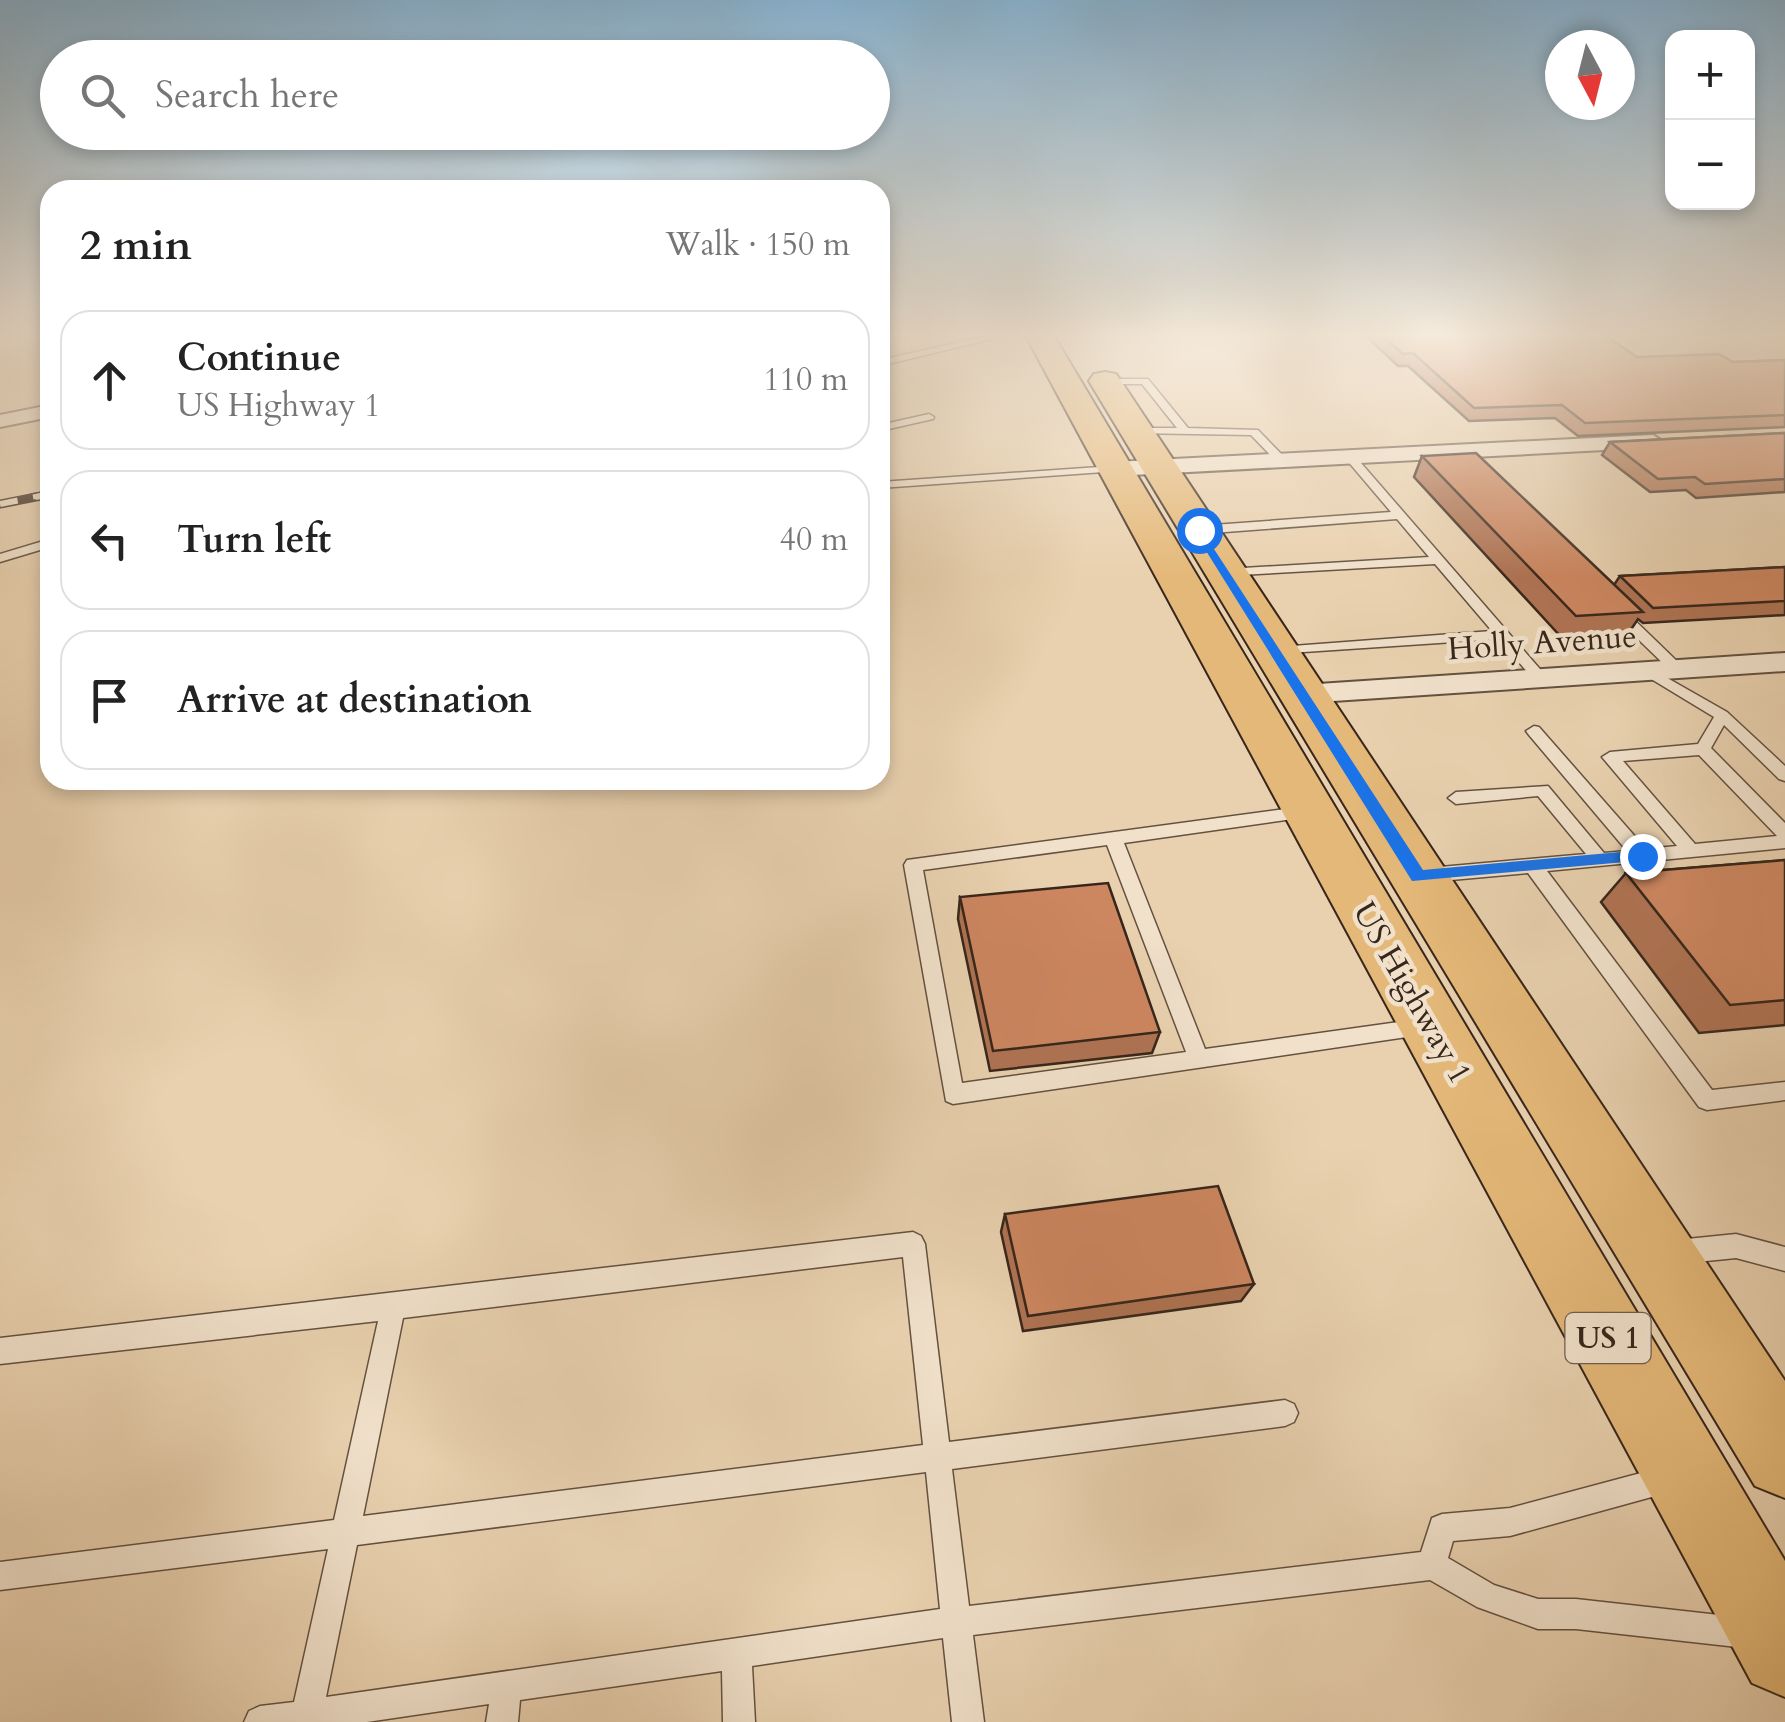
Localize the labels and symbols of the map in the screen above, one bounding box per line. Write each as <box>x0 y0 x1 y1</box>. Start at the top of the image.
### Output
north arrow <box>1545 30 1635 120</box>
route start <box>1177 508 1223 554</box>
street label: Holly Avenue <box>1446 614 1638 672</box>
route end <box>1620 834 1666 880</box>
street label: US Highway 1 <box>1342 894 1482 1092</box>
road number: US 1 <box>1566 1313 1650 1363</box>

